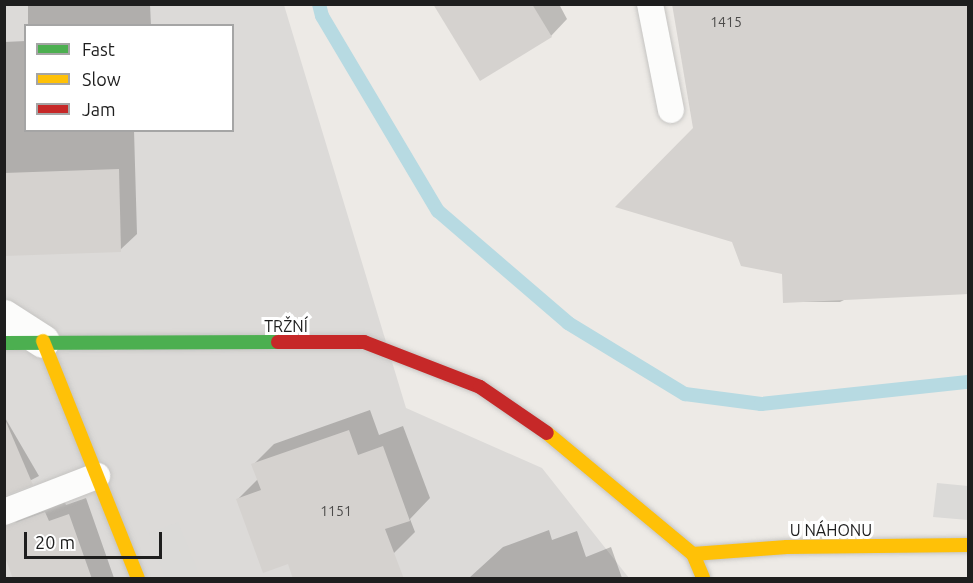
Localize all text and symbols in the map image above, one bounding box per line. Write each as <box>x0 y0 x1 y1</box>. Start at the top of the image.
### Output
house number: 1415 <box>710 14 742 30</box>
legend <box>24 24 234 132</box>
text: Fast <box>82 39 115 59</box>
text: Slow <box>82 69 121 89</box>
text: Jam <box>82 99 116 119</box>
street label: TRŽNÍ <box>264 316 308 336</box>
house number: 1151 <box>320 503 352 519</box>
scale bar <box>27 520 165 558</box>
street label: U NÁHONU <box>790 520 872 540</box>
text: 20 m <box>35 532 75 552</box>

